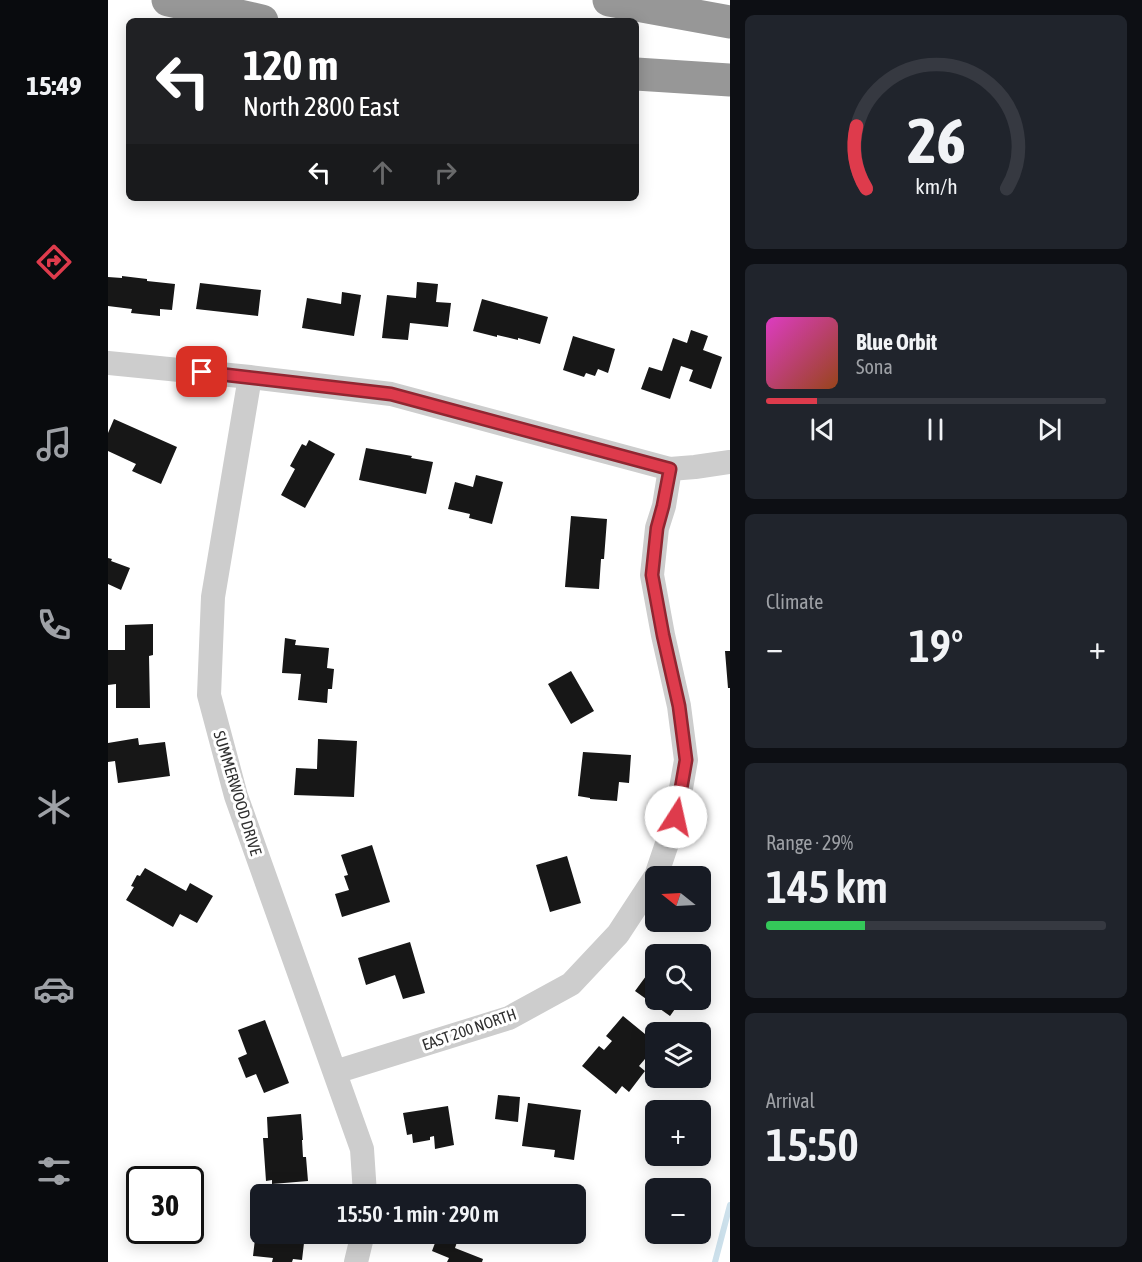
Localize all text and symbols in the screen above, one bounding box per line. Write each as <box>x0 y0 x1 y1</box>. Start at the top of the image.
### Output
text: 120 m <box>243 41 338 89</box>
icon: left <box>144 42 222 120</box>
text: 15:49 <box>26 70 82 101</box>
text: North 2800 East <box>243 91 400 122</box>
text: 26 <box>907 105 965 176</box>
icon: left <box>303 156 336 189</box>
icon: ahead <box>366 156 399 189</box>
icon: right <box>429 156 462 189</box>
text: km/h <box>915 175 957 200</box>
icon: directions <box>33 241 75 283</box>
text: Blue Orbit <box>856 329 937 355</box>
pin <box>176 346 227 397</box>
icon: arrive <box>185 355 218 388</box>
text: Sona <box>856 355 893 378</box>
icon: previous <box>806 413 839 446</box>
icon: pause <box>919 413 952 446</box>
icon: next <box>1033 413 1066 446</box>
icon: music <box>33 423 75 465</box>
text: Climate <box>766 590 823 613</box>
icon: phone <box>33 604 75 646</box>
text: 19° <box>909 620 963 672</box>
text: − <box>766 628 783 666</box>
text: + <box>1089 628 1106 666</box>
street label: SUMMERWOOD DRIVE <box>211 729 266 858</box>
position arrow <box>644 785 708 849</box>
icon: climate <box>33 786 75 828</box>
text: Range · 29% <box>766 831 853 854</box>
text: 145 km <box>766 861 888 913</box>
north arrow <box>645 866 711 932</box>
map controls <box>645 866 711 1244</box>
button: search <box>645 944 711 1010</box>
icon: car <box>33 968 75 1010</box>
street label: EAST 200 NORTH <box>420 1004 518 1054</box>
button: layers <box>645 1022 711 1088</box>
text: Arrival <box>766 1089 815 1112</box>
button: + <box>645 1100 711 1166</box>
text: 15:50 <box>766 1119 859 1171</box>
icon: filters <box>33 1150 75 1192</box>
speed limit sign: 30 <box>126 1166 204 1244</box>
button: − <box>645 1178 711 1244</box>
text: 15:50 · 1 min · 290 m <box>337 1201 499 1227</box>

